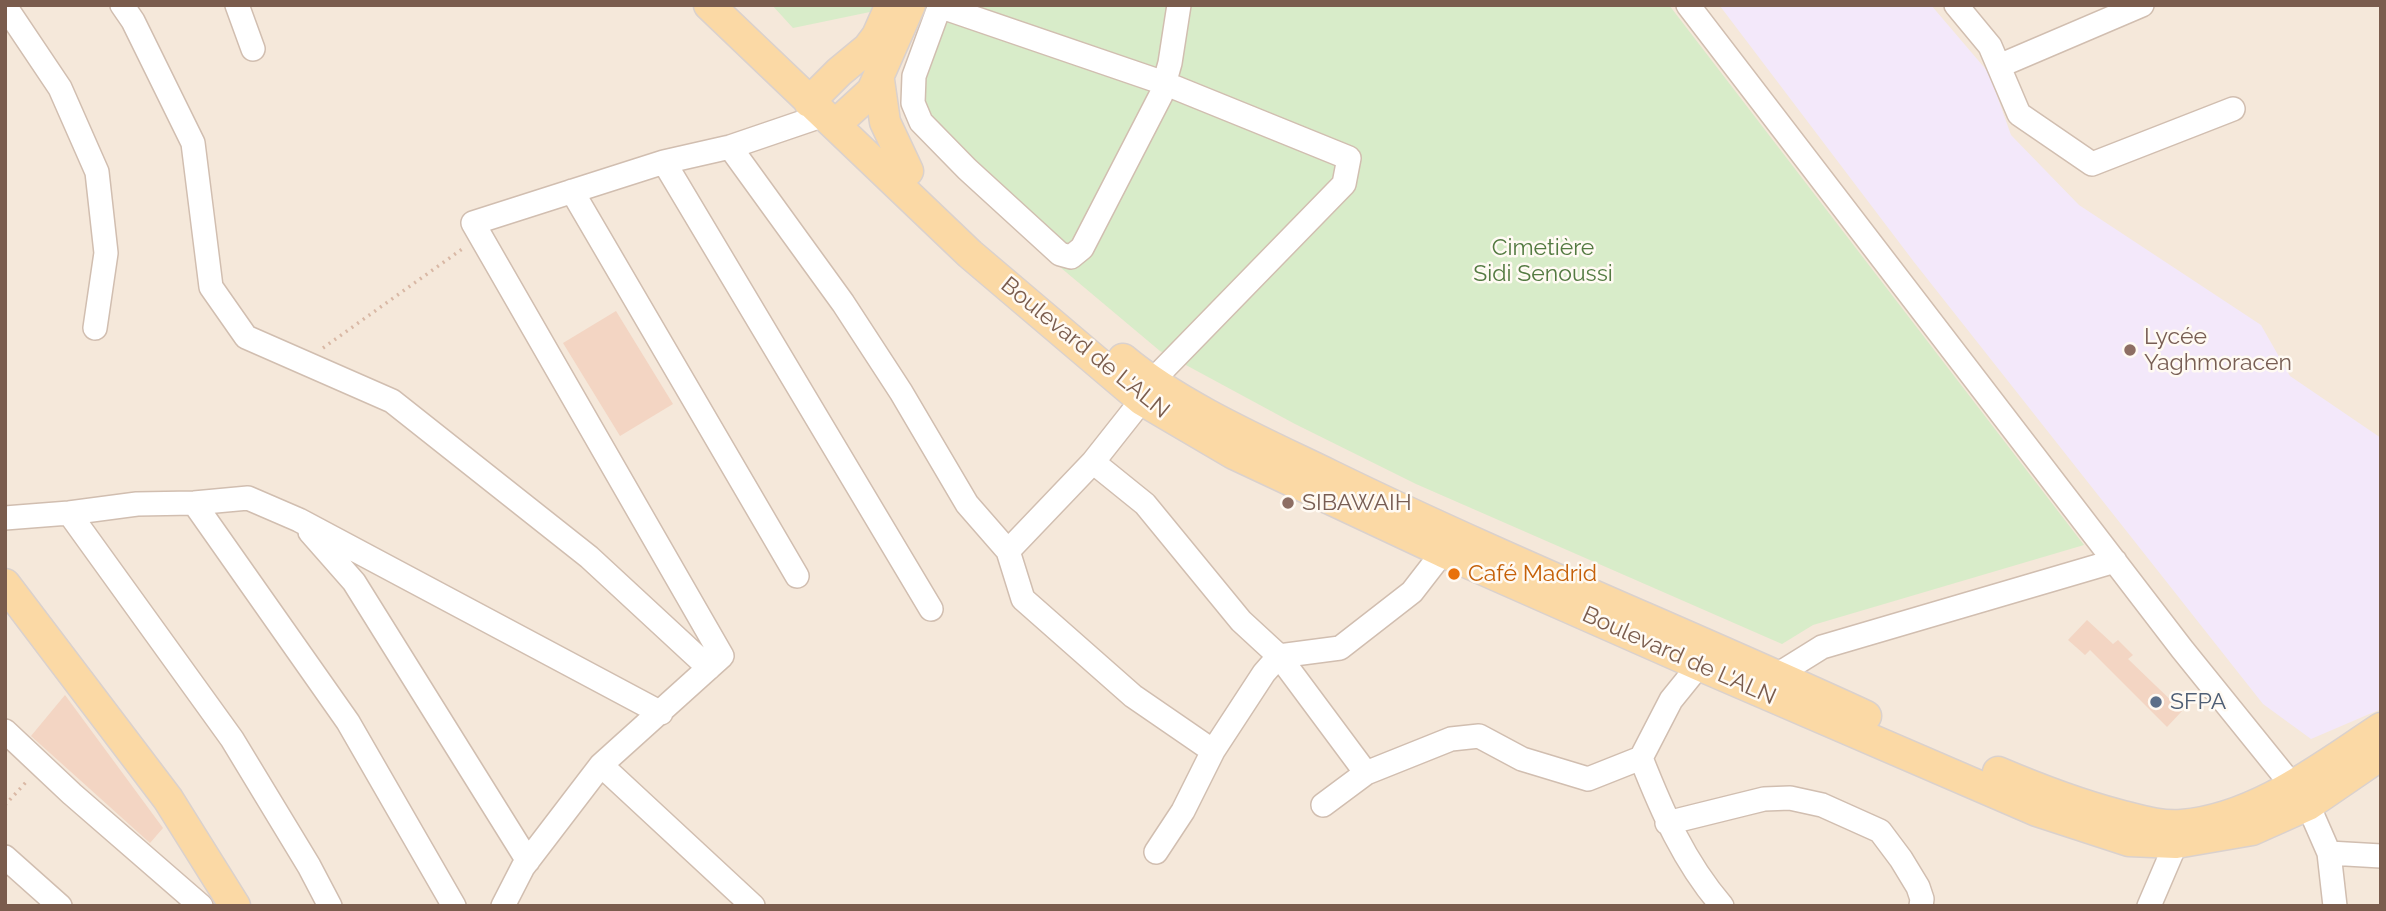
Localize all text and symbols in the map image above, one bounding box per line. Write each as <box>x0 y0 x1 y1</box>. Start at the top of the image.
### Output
park label: Cimetière Sidi Senoussi <box>1473 234 1613 288</box>
street label: Boulevard de L'ALN <box>995 271 1175 425</box>
place label: Lycée Yaghmoracen <box>2144 323 2292 377</box>
marker: Lycée Yaghmoracen <box>2122 342 2138 358</box>
place label: SIBAWAIH <box>1302 489 1412 517</box>
marker: SIBAWAIH <box>1280 495 1296 511</box>
place label: Café Madrid <box>1468 560 1597 588</box>
marker: Café Madrid <box>1446 566 1462 582</box>
street label: Boulevard de L'ALN <box>1578 601 1780 711</box>
place label: SFPA <box>2170 688 2226 716</box>
marker: SFPA <box>2148 694 2164 710</box>

